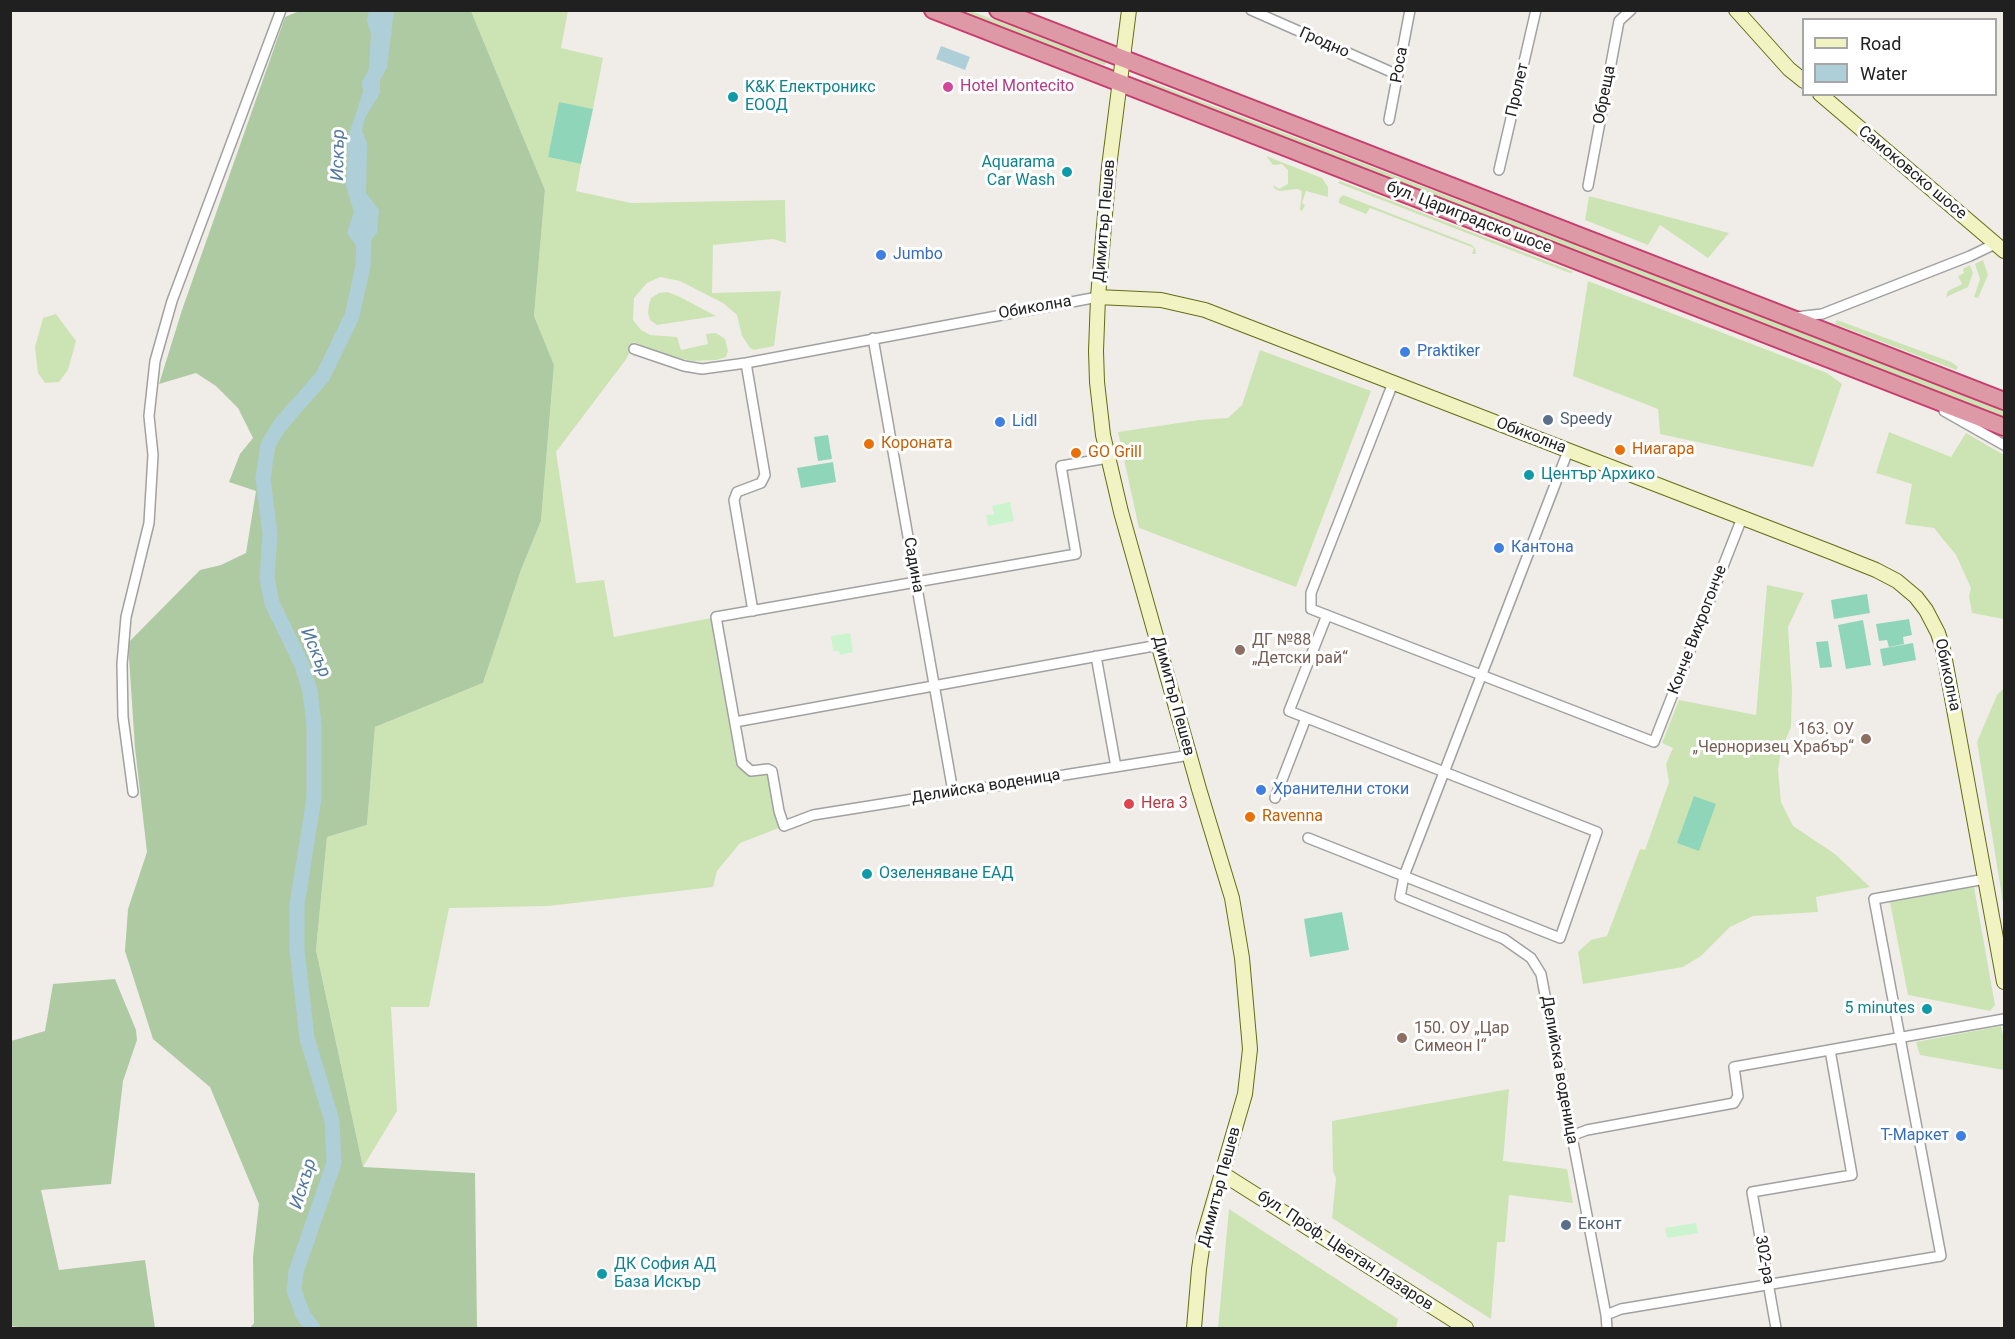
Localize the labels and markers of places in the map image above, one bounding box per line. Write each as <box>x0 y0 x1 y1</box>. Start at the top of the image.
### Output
place label: Hotel Montecito <box>960 77 1074 97</box>
place label: K&K Електроникс ЕООД <box>745 78 876 116</box>
marker: Hotel Montecito <box>941 80 955 94</box>
marker: K&K Електроникс ЕООД <box>726 90 740 104</box>
place label: Aquarama Car Wash <box>981 153 1055 191</box>
marker: Aquarama Car Wash <box>1060 165 1074 179</box>
place label: Jumbo <box>893 245 943 265</box>
marker: Jumbo <box>874 248 888 262</box>
place label: Praktiker <box>1417 342 1480 362</box>
marker: Praktiker <box>1398 345 1412 359</box>
place label: Speedy <box>1560 410 1612 430</box>
place label: Lidl <box>1012 412 1037 432</box>
marker: Speedy <box>1541 413 1555 427</box>
marker: Lidl <box>993 415 1007 429</box>
place label: Короната <box>881 434 952 454</box>
marker: Короната <box>862 437 876 451</box>
place label: Ниагара <box>1632 440 1694 460</box>
place label: GO Grill <box>1088 443 1142 463</box>
marker: Ниагара <box>1613 443 1627 457</box>
marker: GO Grill <box>1069 446 1083 460</box>
place label: Център Архико <box>1541 465 1655 485</box>
marker: Център Архико <box>1522 468 1536 482</box>
place label: Кантона <box>1511 538 1574 558</box>
marker: Кантона <box>1492 541 1506 555</box>
place label: ДГ №88 „Детски рай“ <box>1252 631 1348 669</box>
marker: ДГ №88 „Детски рай“ <box>1233 643 1247 657</box>
place label: 163. ОУ „Черноризец Храбър“ <box>1693 720 1854 758</box>
marker: 163. ОУ „Черноризец Храбър“ <box>1859 732 1873 746</box>
place label: Хранителни стоки <box>1273 780 1409 800</box>
marker: Хранителни стоки <box>1254 783 1268 797</box>
place label: Hera 3 <box>1141 794 1188 814</box>
marker: Hera 3 <box>1122 797 1136 811</box>
place label: Ravenna <box>1262 807 1323 827</box>
marker: Ravenna <box>1243 810 1257 824</box>
place label: Озеленяване ЕАД <box>879 864 1014 884</box>
marker: Озеленяване ЕАД <box>860 867 874 881</box>
place label: 5 minutes <box>1844 999 1915 1019</box>
marker: 5 minutes <box>1920 1002 1934 1016</box>
place label: 150. ОУ „Цар Симеон I“ <box>1414 1019 1509 1057</box>
marker: 150. ОУ „Цар Симеон I“ <box>1395 1031 1409 1045</box>
place label: Т-Маркет <box>1881 1126 1949 1146</box>
marker: Т-Маркет <box>1954 1129 1968 1143</box>
place label: Еконт <box>1578 1215 1622 1235</box>
marker: Еконт <box>1559 1218 1573 1232</box>
place label: ДК София АД База Искър <box>614 1255 716 1293</box>
marker: ДК София АД База Искър <box>595 1267 609 1281</box>

